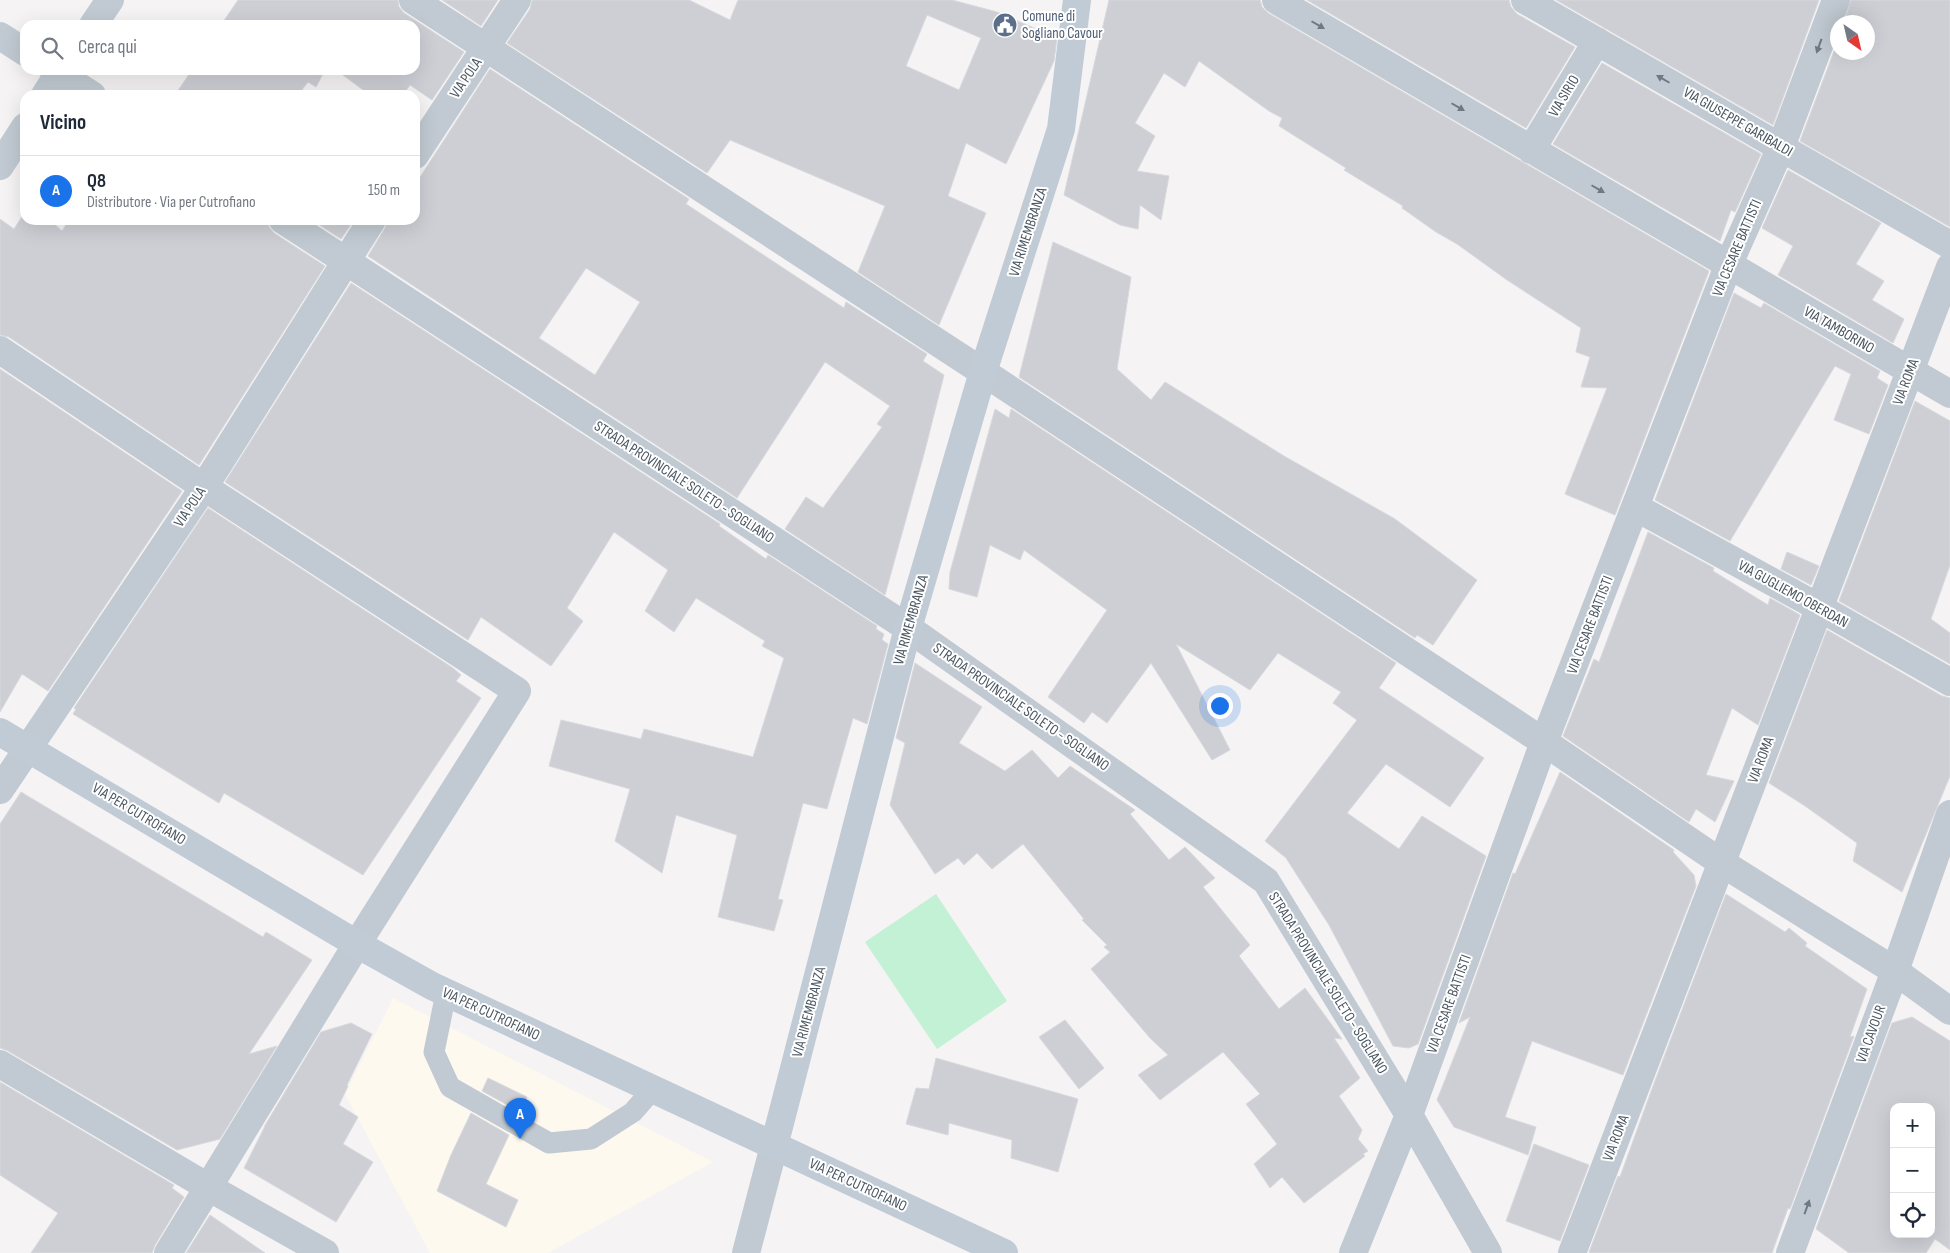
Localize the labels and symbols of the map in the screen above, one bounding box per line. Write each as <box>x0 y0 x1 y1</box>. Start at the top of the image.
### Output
place label: Comune di Sogliano Cavour <box>1022 7 1103 43</box>
public building icon: Comune di Sogliano Cavour <box>992 12 1018 38</box>
north arrow <box>1830 15 1875 60</box>
one-way arrow <box>1311 20 1324 29</box>
one-way arrow <box>1815 38 1822 53</box>
street label: VIA POLA <box>446 54 487 102</box>
street label: VIA SIRIO <box>1544 72 1584 120</box>
one-way arrow <box>1656 75 1669 84</box>
street label: VIA GIUSEPPE GARIBALDI <box>1680 83 1796 161</box>
one-way arrow <box>1451 103 1465 111</box>
street label: VIA RIMEMBRANZA <box>1005 184 1052 279</box>
one-way arrow <box>1592 185 1605 194</box>
street label: VIA CESARE BATTISTI <box>1708 197 1766 299</box>
street label: VIA TAMBORINO <box>1800 302 1878 358</box>
street label: VIA ROMA <box>1889 356 1924 408</box>
street label: STRADA PROVINCIALE SOLETO - SOGLIANO <box>590 417 778 547</box>
street label: VIA POLA <box>170 483 211 531</box>
street label: VIA GUGLIEMO OBERDAN <box>1735 556 1851 632</box>
street label: VIA RIMEMBRANZA <box>889 572 933 667</box>
street label: VIA CESARE BATTISTI <box>1563 573 1617 677</box>
street label: STRADA PROVINCIALE SOLETO - SOGLIANO <box>929 639 1113 775</box>
your location <box>1207 693 1233 719</box>
street label: VIA ROMA <box>1744 734 1779 786</box>
street label: VIA PER CUTROFIANO <box>89 779 189 849</box>
street label: STRADA PROVINCIALE SOLETO - SOGLIANO <box>1264 889 1392 1077</box>
street label: VIA CESARE BATTISTI <box>1422 952 1476 1056</box>
street label: VIA RIMEMBRANZA <box>788 964 830 1059</box>
street label: VIA PER CUTROFIANO <box>439 983 543 1045</box>
street label: VIA CAVOUR <box>1852 1002 1890 1066</box>
pin: A <box>504 1098 536 1139</box>
street label: VIA ROMA <box>1599 1112 1634 1164</box>
street label: VIA PER CUTROFIANO <box>806 1154 910 1216</box>
one-way arrow <box>1803 1199 1811 1214</box>

